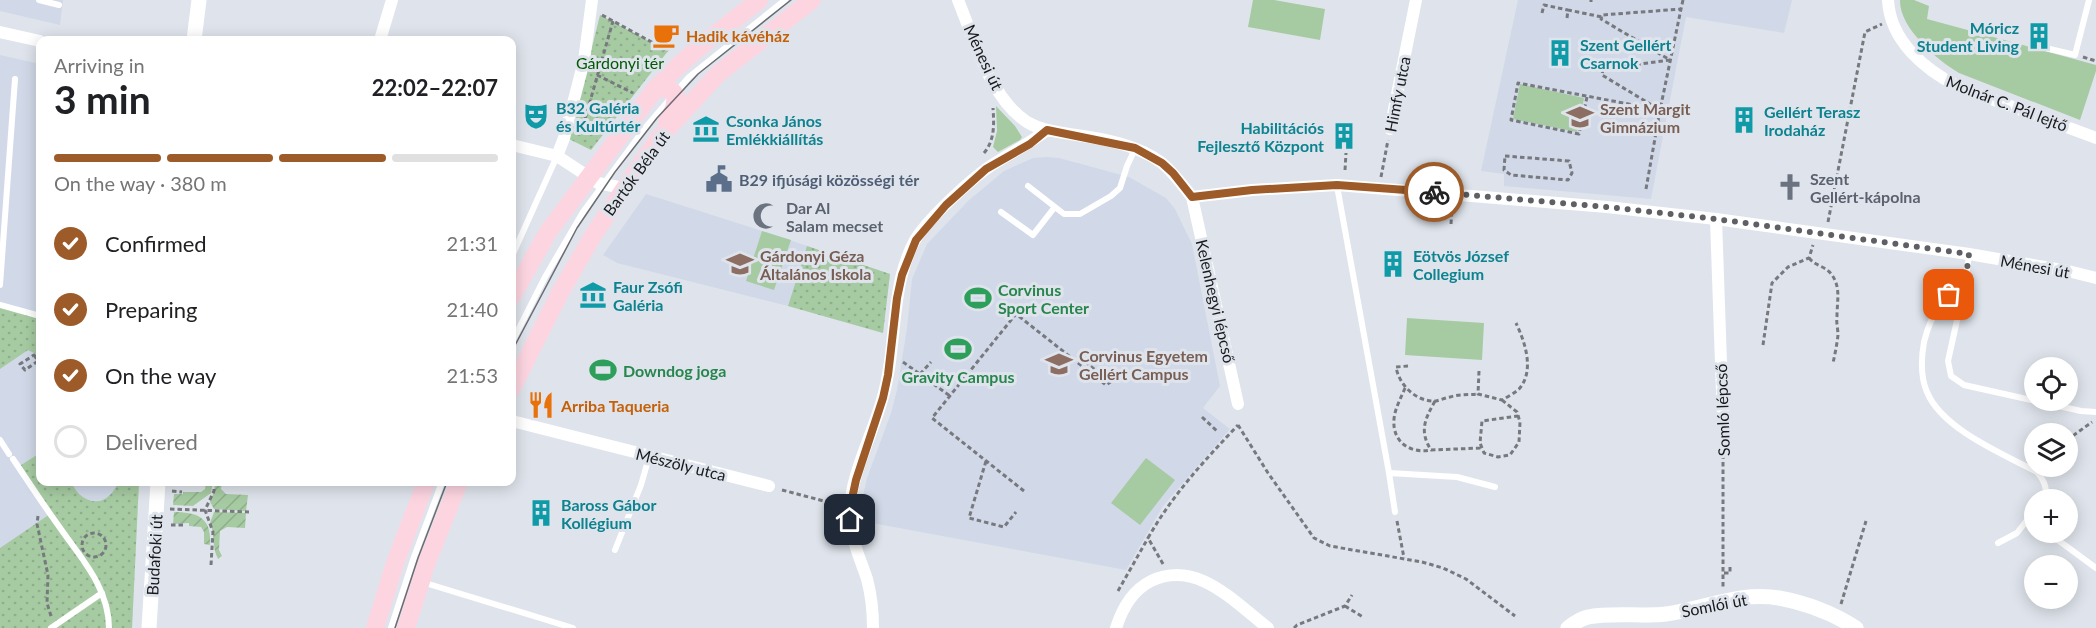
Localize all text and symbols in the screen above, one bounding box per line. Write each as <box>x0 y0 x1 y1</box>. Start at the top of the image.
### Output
place label: Móricz Student Living <box>1917 18 2020 55</box>
cafe icon: Hadik kávéház <box>651 20 681 50</box>
street label: Ménesi út <box>961 21 1008 93</box>
building icon: Móricz Student Living <box>2024 21 2054 51</box>
place label: Hadik kávéház <box>686 26 790 45</box>
place label: Szent Gellért Csarnok <box>1580 35 1672 72</box>
building icon: Szent Gellért Csarnok <box>1545 38 1575 68</box>
text: Arriving in <box>54 53 145 77</box>
park label: Gárdonyi tér <box>576 53 664 72</box>
street label: Himfy utca <box>1380 55 1414 133</box>
street label: Molnár C. Pál lejtő <box>1944 71 2070 135</box>
text: 22:02–22:07 <box>372 74 498 101</box>
text: 3 min <box>54 76 151 122</box>
place label: B32 Galéria és Kultúrtér <box>556 98 640 135</box>
place label: Szent Margit Gimnázium <box>1600 99 1690 136</box>
theatre icon: B32 Galéria és Kultúrtér <box>521 101 551 131</box>
school or university icon: Szent Margit Gimnázium <box>1565 102 1595 132</box>
place label: Gellért Terasz Irodaház <box>1764 102 1860 139</box>
building icon: Gellért Terasz Irodaház <box>1729 105 1759 135</box>
place label: Csonka János Emlékkiállítás <box>726 111 823 148</box>
museum icon: Csonka János Emlékkiállítás <box>691 114 721 144</box>
place label: Habilitációs Fejlesztő Központ <box>1197 118 1324 155</box>
building icon: Habilitációs Fejlesztő Központ <box>1329 121 1359 151</box>
street label: Bartók Béla út <box>599 127 673 219</box>
courier <box>1404 162 1464 222</box>
public building icon: B29 ifjúsági közösségi tér <box>704 164 734 194</box>
place label: Szent Gellért-kápolna <box>1810 169 1921 206</box>
place label: B29 ifjúsági közösségi tér <box>739 170 919 189</box>
text: On the way · 380 m <box>54 171 227 195</box>
church icon: Szent Gellért-kápolna <box>1775 172 1805 202</box>
icon: bike <box>1418 176 1451 209</box>
place label: Dar Al Salam mecset <box>786 198 883 235</box>
mosque icon: Dar Al Salam mecset <box>751 201 781 231</box>
icon: check <box>54 227 87 260</box>
text: Confirmed <box>105 230 207 257</box>
text: 21:31 <box>447 231 498 255</box>
street label: Kelenhegyi lépcső <box>1193 237 1239 365</box>
place label: Gárdonyi Géza Általános Iskola <box>759 246 871 283</box>
place label: Eötvös József Collegium <box>1413 246 1509 283</box>
school or university icon: Gárdonyi Géza Általános Iskola <box>725 249 755 279</box>
building icon: Eötvös József Collegium <box>1378 249 1408 279</box>
street label: Ménesi út <box>1999 251 2071 281</box>
pin <box>1923 269 1974 320</box>
place label: Faur Zsófi Galéria <box>613 277 683 314</box>
icon: bag <box>1932 278 1965 311</box>
museum icon: Faur Zsófi Galéria <box>578 280 608 310</box>
place label: Corvinus Sport Center <box>998 280 1089 317</box>
sports icon: Corvinus Sport Center <box>963 283 993 313</box>
icon: check <box>54 293 87 326</box>
text: Preparing <box>105 296 197 323</box>
text: 21:40 <box>447 297 498 321</box>
sports icon: Gravity Campus <box>943 334 973 364</box>
place label: Corvinus Egyetem Gellért Campus <box>1079 346 1208 383</box>
school or university icon: Corvinus Egyetem Gellért Campus <box>1044 349 1074 379</box>
sports icon: Downdog joga <box>588 355 618 385</box>
map controls <box>2024 357 2078 609</box>
button: locate <box>2024 357 2078 411</box>
icon: check <box>54 359 87 392</box>
place label: Downdog joga <box>623 361 726 380</box>
text: On the way <box>105 362 216 389</box>
text: 21:53 <box>447 363 498 387</box>
street label: Somló lépcső <box>1711 363 1733 457</box>
place label: Gravity Campus <box>902 367 1014 386</box>
restaurant icon: Arriba Taqueria <box>526 390 556 420</box>
place label: Arriba Taqueria <box>560 396 669 415</box>
button: layers <box>2024 423 2078 477</box>
text: Delivered <box>105 428 198 455</box>
street label: Mészöly utca <box>634 444 728 484</box>
button: + <box>2024 489 2078 543</box>
pin <box>824 494 875 545</box>
place label: Baross Gábor Kollégium <box>561 495 656 532</box>
building icon: Baross Gábor Kollégium <box>526 498 556 528</box>
icon: home <box>833 503 866 536</box>
street label: Budafoki út <box>142 514 166 596</box>
button: − <box>2024 555 2078 609</box>
street label: Somlói út <box>1680 589 1749 621</box>

